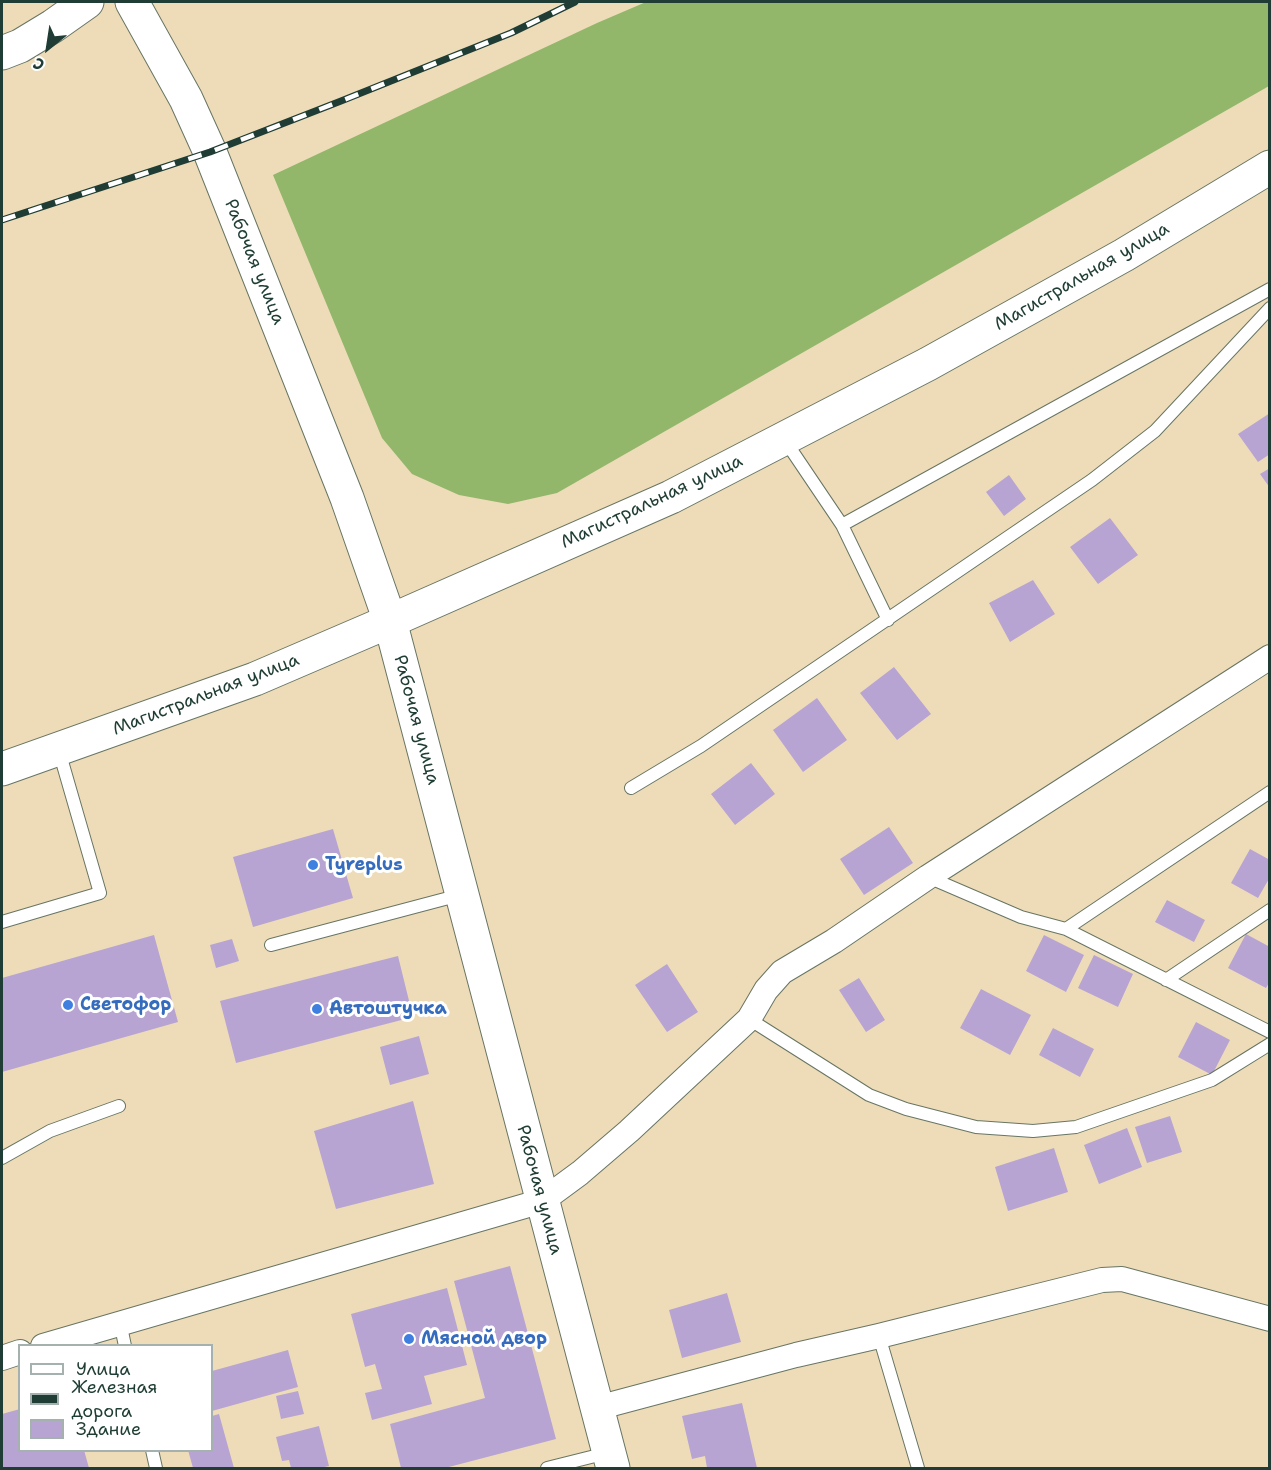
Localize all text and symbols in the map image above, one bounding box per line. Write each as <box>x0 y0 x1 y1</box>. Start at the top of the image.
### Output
north arrow <box>18 18 78 78</box>
text: С <box>29 52 48 76</box>
street label: Рабочая улица <box>219 196 289 328</box>
street label: Магистральная улица <box>991 218 1173 336</box>
street label: Магистральная улица <box>558 450 746 554</box>
street label: Магистральная улица <box>110 649 302 741</box>
street label: Рабочая улица <box>388 653 444 787</box>
place label: Tyreplus <box>325 854 403 876</box>
marker: Tyreplus <box>306 858 320 872</box>
place label: Светофор <box>80 994 171 1016</box>
marker: Светофор <box>61 998 75 1012</box>
place label: Автоштучка <box>329 998 447 1020</box>
marker: Автоштучка <box>310 1002 324 1016</box>
street label: Рабочая улица <box>511 1123 567 1257</box>
place label: Мясной двор <box>421 1328 547 1350</box>
marker: Мясной двор <box>402 1332 416 1346</box>
legend <box>18 1344 213 1452</box>
text: Улица <box>76 1357 130 1381</box>
text: Железная дорога <box>71 1375 157 1423</box>
text: Здание <box>76 1417 141 1441</box>

